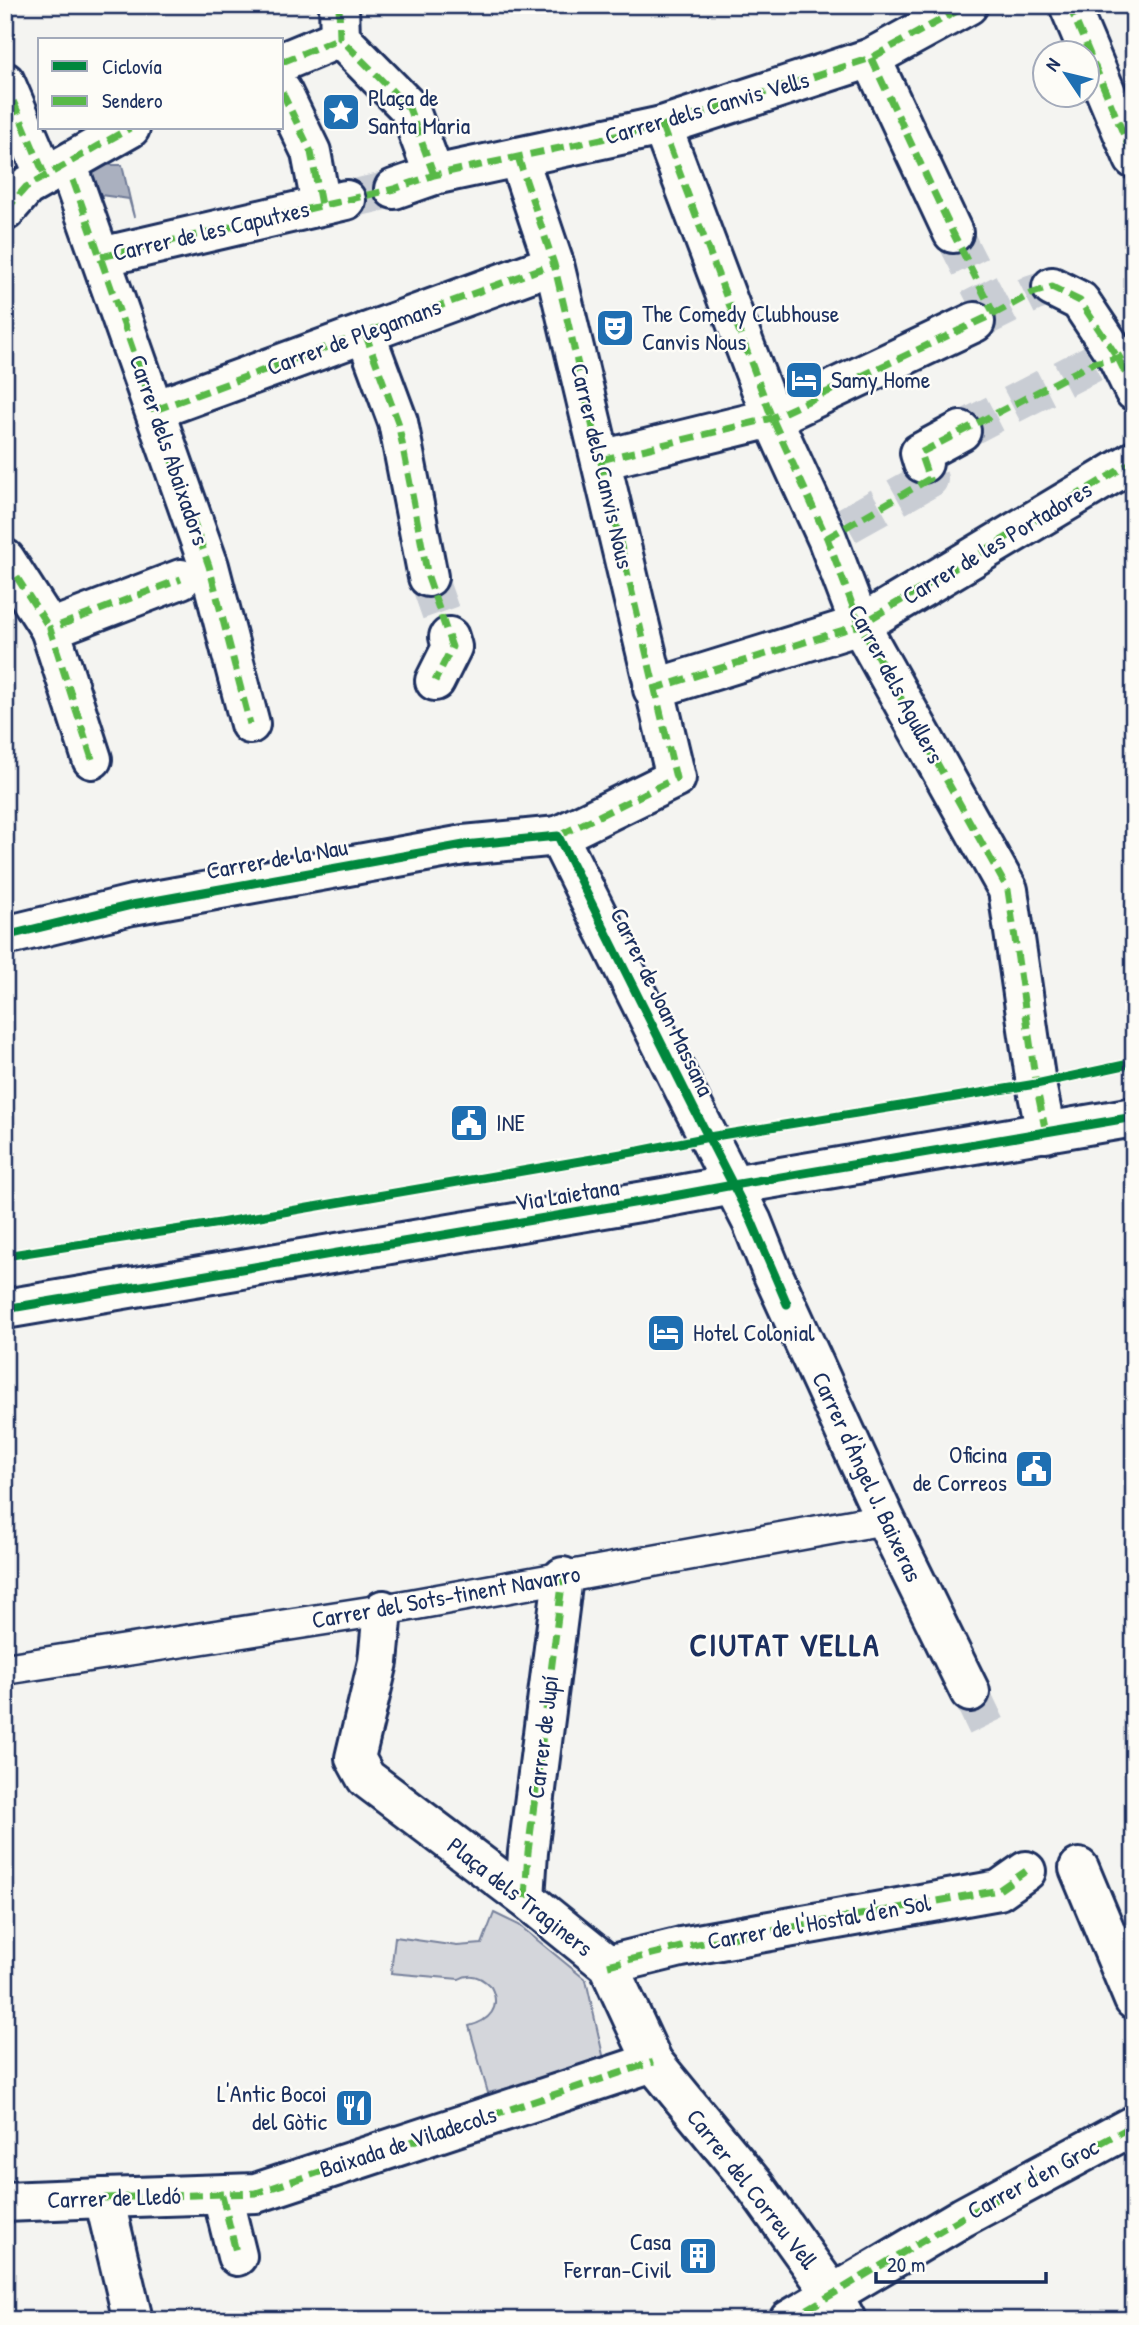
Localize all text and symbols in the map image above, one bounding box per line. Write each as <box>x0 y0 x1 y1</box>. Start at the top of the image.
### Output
legend <box>38 38 284 130</box>
north arrow <box>1030 38 1100 108</box>
text: Ciclovía <box>102 52 162 81</box>
text: N <box>1039 53 1066 76</box>
street label: Carrer dels Canvis Vells <box>601 63 813 152</box>
place label: Plaça de Santa Maria <box>368 81 470 141</box>
text: Sendero <box>102 86 163 115</box>
place icon: Plaça de Santa Maria <box>320 91 362 133</box>
street label: Carrer de les Caputxes <box>109 192 312 268</box>
street label: Carrer de Plegamans <box>262 290 445 382</box>
place label: The Comedy Clubhouse Canvis Nous <box>642 297 840 357</box>
theatre icon: The Comedy Clubhouse Canvis Nous <box>594 307 636 349</box>
street label: Carrer dels Abaixadors <box>122 350 218 549</box>
hotel icon: Samy Home <box>783 359 825 401</box>
street label: Carrer dels Canvis Nous <box>564 360 642 572</box>
place label: Samy Home <box>831 363 931 395</box>
street label: Carrer de les Portadores <box>896 473 1097 611</box>
street label: Carrer dels Agullers <box>841 598 952 769</box>
street label: Carrer de la Nau <box>204 830 350 886</box>
street label: Carrer de Joan Massana <box>603 902 722 1101</box>
public building icon: INE <box>448 1102 490 1144</box>
place label: INE <box>496 1106 525 1138</box>
street label: Via Laietana <box>512 1170 621 1218</box>
hotel icon: Hotel Colonial <box>645 1312 687 1354</box>
place label: Hotel Colonial <box>693 1316 815 1348</box>
street label: Carrer d'Àngel J. Baixeras <box>805 1366 931 1587</box>
place label: Oficina de Correos <box>913 1438 1007 1498</box>
public building icon: Oficina de Correos <box>1013 1448 1055 1490</box>
street label: Carrer del Sots-tinent Navarro <box>309 1557 583 1635</box>
district label: CIUTAT VELLA <box>689 1623 881 1666</box>
street label: Carrer de Jupí <box>519 1673 565 1800</box>
street label: Plaça dels Traginers <box>441 1829 600 1963</box>
street label: Carrer de l'Hostal d'en Sol <box>705 1886 934 1956</box>
place label: L'Antic Bocoi del Gòtic <box>217 2077 328 2137</box>
restaurant icon: L'Antic Bocoi del Gòtic <box>333 2087 375 2129</box>
street label: Baixada de Viladecols <box>315 2097 500 2185</box>
street label: Carrer del Correu Vell <box>680 2101 826 2276</box>
street label: Carrer d'en Groc <box>961 2130 1104 2226</box>
street label: Carrer de Lledó <box>47 2179 182 2215</box>
place label: Casa Ferran-Civil <box>563 2225 672 2285</box>
building icon: Casa Ferran-Civil <box>677 2235 719 2277</box>
scale bar <box>876 2241 1046 2285</box>
text: 20 m <box>887 2250 925 2279</box>

